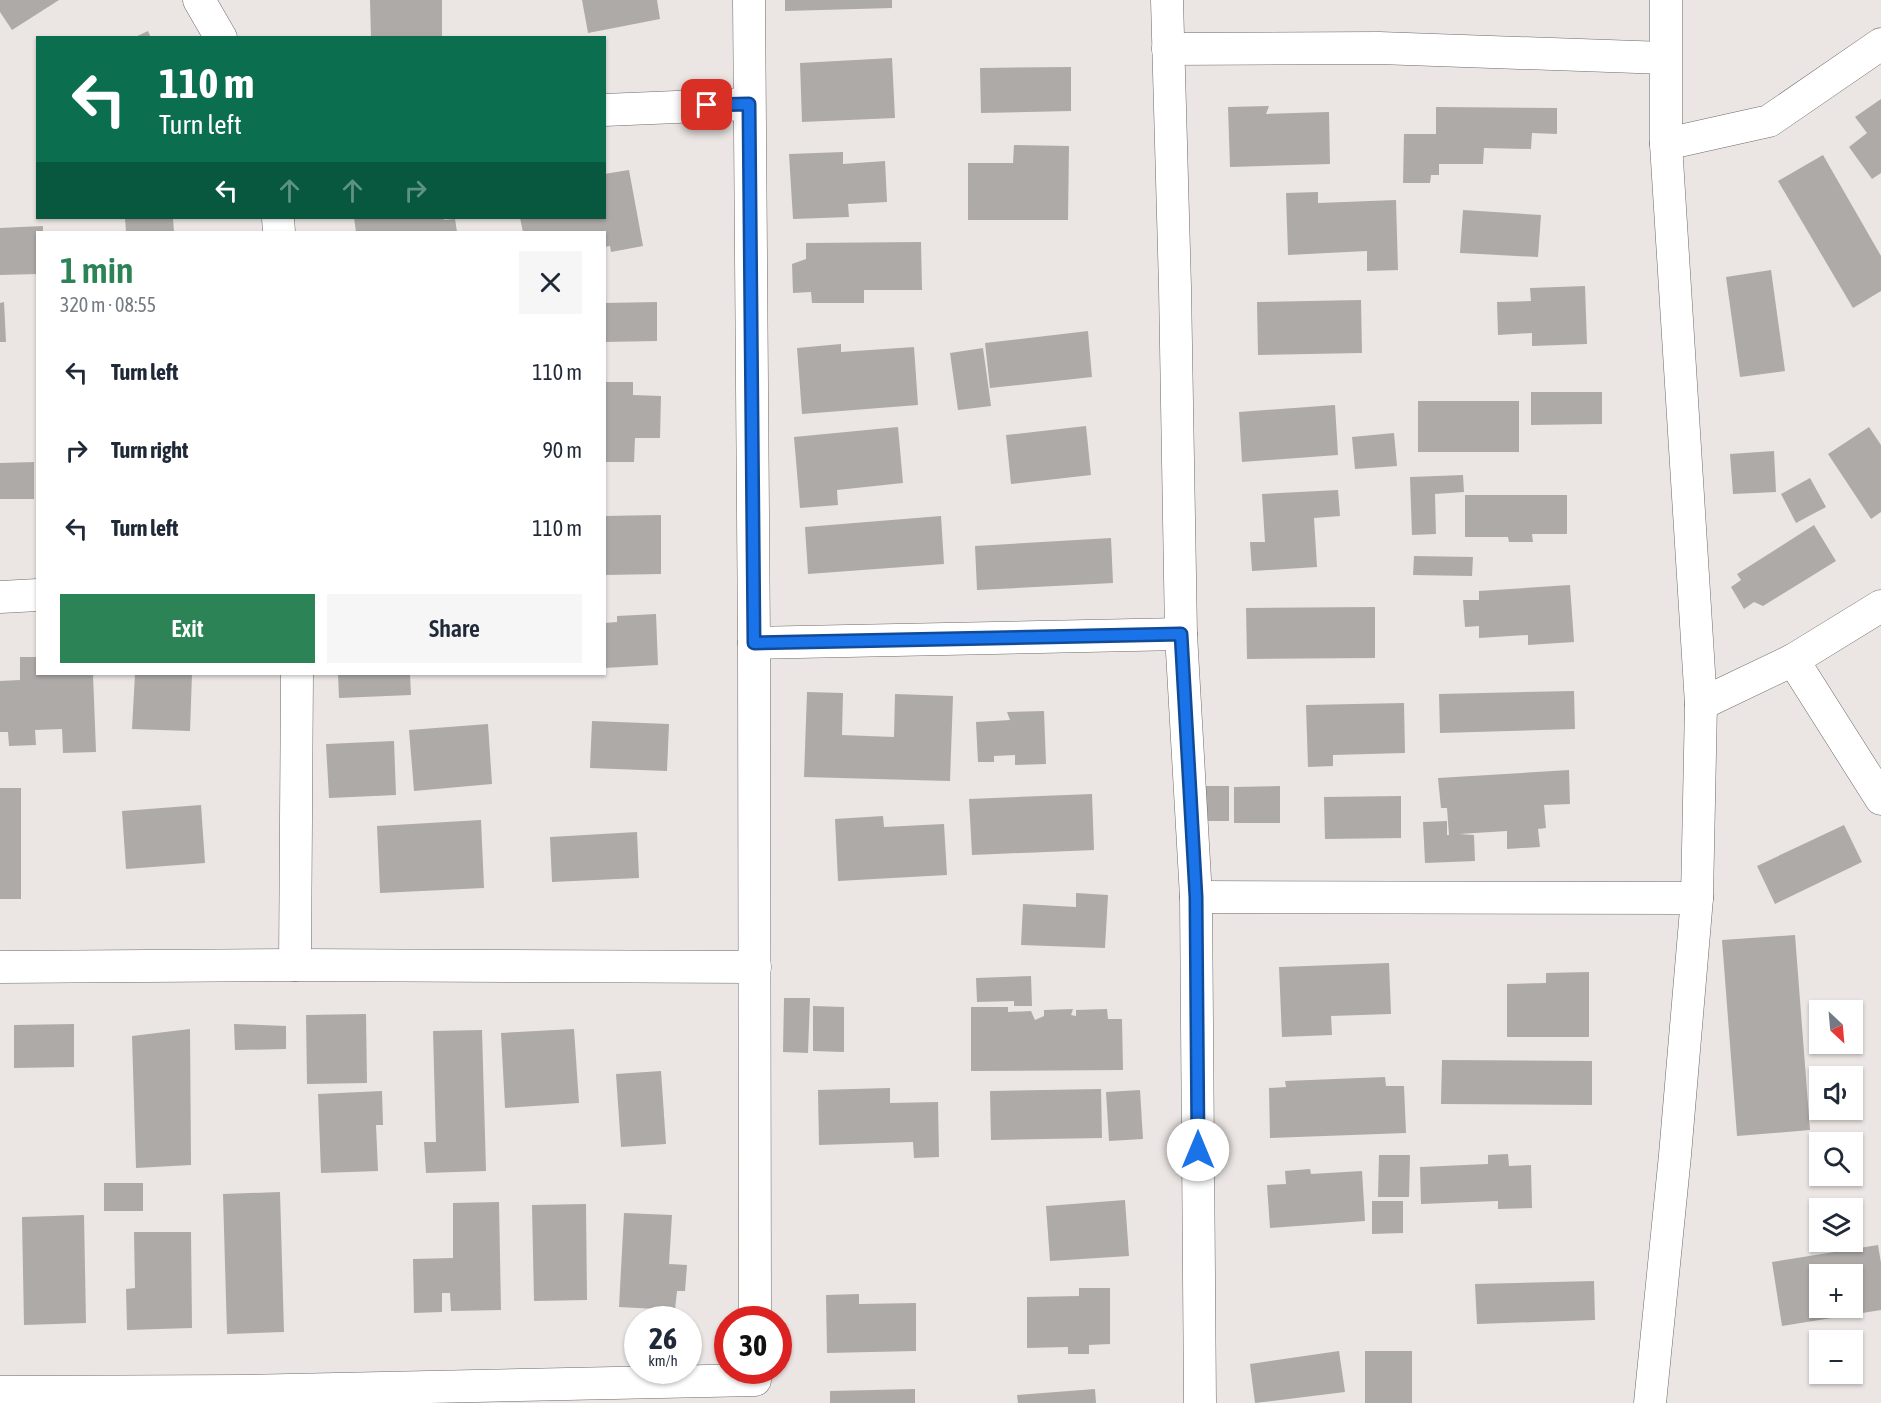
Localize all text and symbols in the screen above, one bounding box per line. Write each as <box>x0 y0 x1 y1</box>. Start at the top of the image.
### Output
text: 110 m <box>159 59 254 107</box>
icon: left <box>60 60 138 138</box>
pin <box>681 79 732 130</box>
icon: arrive <box>690 88 723 121</box>
text: Turn left <box>159 109 242 140</box>
icon: left <box>210 174 243 207</box>
icon: ahead <box>273 174 306 207</box>
icon: ahead <box>336 174 369 207</box>
icon: right <box>399 174 432 207</box>
text: 1 min <box>60 249 134 291</box>
button: close <box>519 251 582 314</box>
text: 320 m · 08:55 <box>60 293 156 316</box>
icon: left <box>60 356 93 389</box>
text: Turn left <box>111 359 178 385</box>
text: 110 m <box>532 359 582 385</box>
icon: right <box>60 434 93 467</box>
text: Turn right <box>111 437 188 463</box>
text: 90 m <box>542 437 582 463</box>
icon: left <box>60 512 93 545</box>
text: Turn left <box>111 515 178 541</box>
text: 110 m <box>532 515 582 541</box>
button: Exit <box>60 594 315 663</box>
button: Share <box>327 594 582 663</box>
north arrow <box>1809 1000 1863 1054</box>
map controls <box>1809 1000 1863 1384</box>
button: sound <box>1809 1066 1863 1120</box>
position arrow <box>1166 1118 1230 1182</box>
button: search <box>1809 1132 1863 1186</box>
button: layers <box>1809 1198 1863 1252</box>
button: + <box>1809 1264 1863 1318</box>
speed limit sign: 30 <box>714 1306 792 1384</box>
text: 26 <box>649 1321 677 1355</box>
button: − <box>1809 1330 1863 1384</box>
text: km/h <box>648 1352 678 1369</box>

